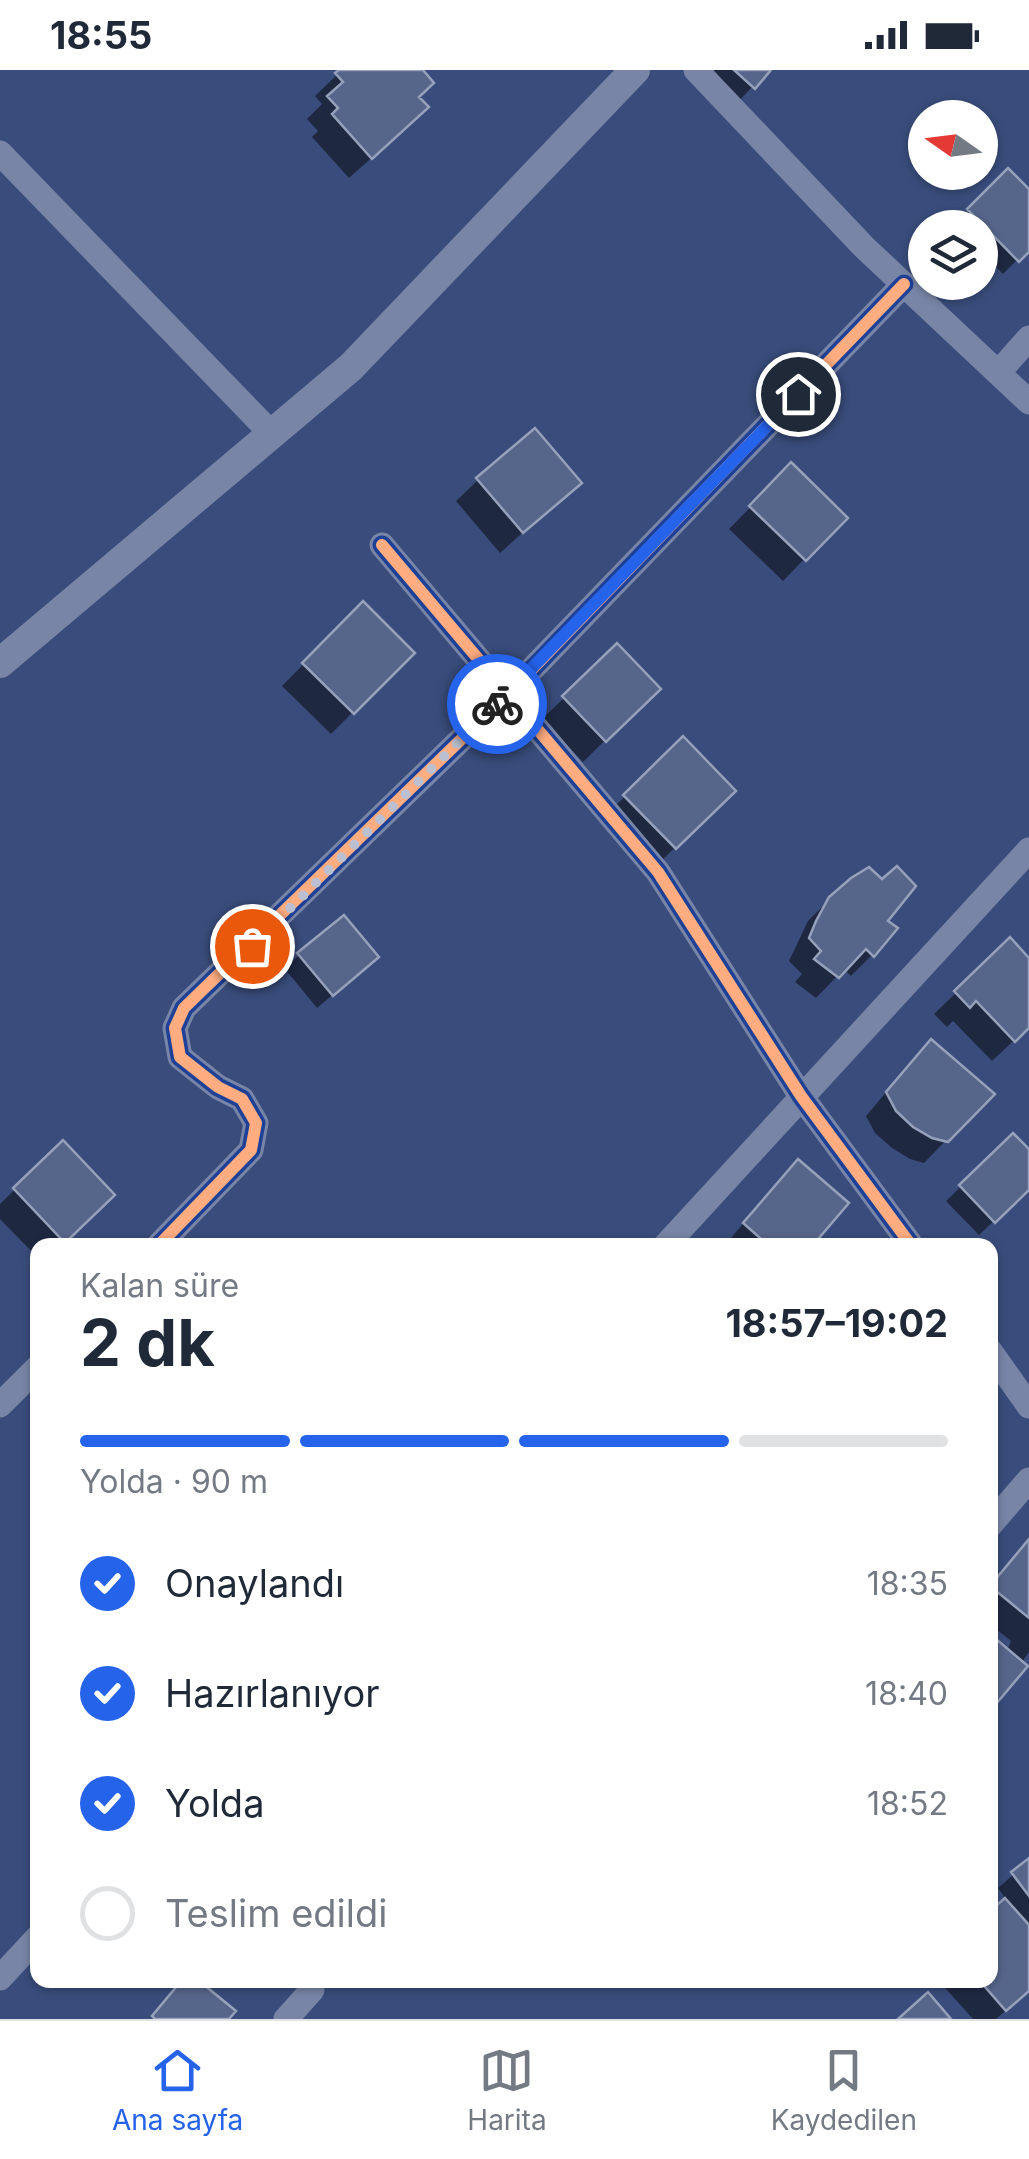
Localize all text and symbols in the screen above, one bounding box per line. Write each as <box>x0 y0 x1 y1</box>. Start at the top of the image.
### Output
text: 18:55 <box>50 12 152 58</box>
north arrow <box>908 100 998 190</box>
map controls <box>908 100 998 300</box>
button: layers <box>908 210 998 300</box>
pin <box>756 352 841 437</box>
icon: home <box>771 367 826 422</box>
courier <box>447 654 547 754</box>
icon: bike <box>470 677 525 732</box>
pin <box>210 904 295 989</box>
icon: bag <box>225 919 280 974</box>
text: Kalan süre <box>80 1266 239 1305</box>
text: 18:57–19:02 <box>725 1300 948 1346</box>
text: 2 dk <box>80 1303 215 1382</box>
text: Yolda · 90 m <box>80 1462 268 1501</box>
icon: check <box>80 1556 135 1611</box>
text: Onaylandı <box>165 1560 344 1606</box>
text: 18:35 <box>867 1564 948 1603</box>
icon: check <box>80 1666 135 1721</box>
text: Hazırlanıyor <box>165 1670 380 1716</box>
text: 18:40 <box>865 1674 948 1713</box>
icon: check <box>80 1776 135 1831</box>
text: Yolda <box>165 1780 264 1826</box>
text: 18:52 <box>867 1784 948 1823</box>
text: Teslim edildi <box>165 1890 387 1936</box>
tab: Ana sayfa <box>112 2043 243 2137</box>
tab: Harita <box>467 2043 547 2137</box>
tab: Kaydedilen <box>771 2043 917 2137</box>

